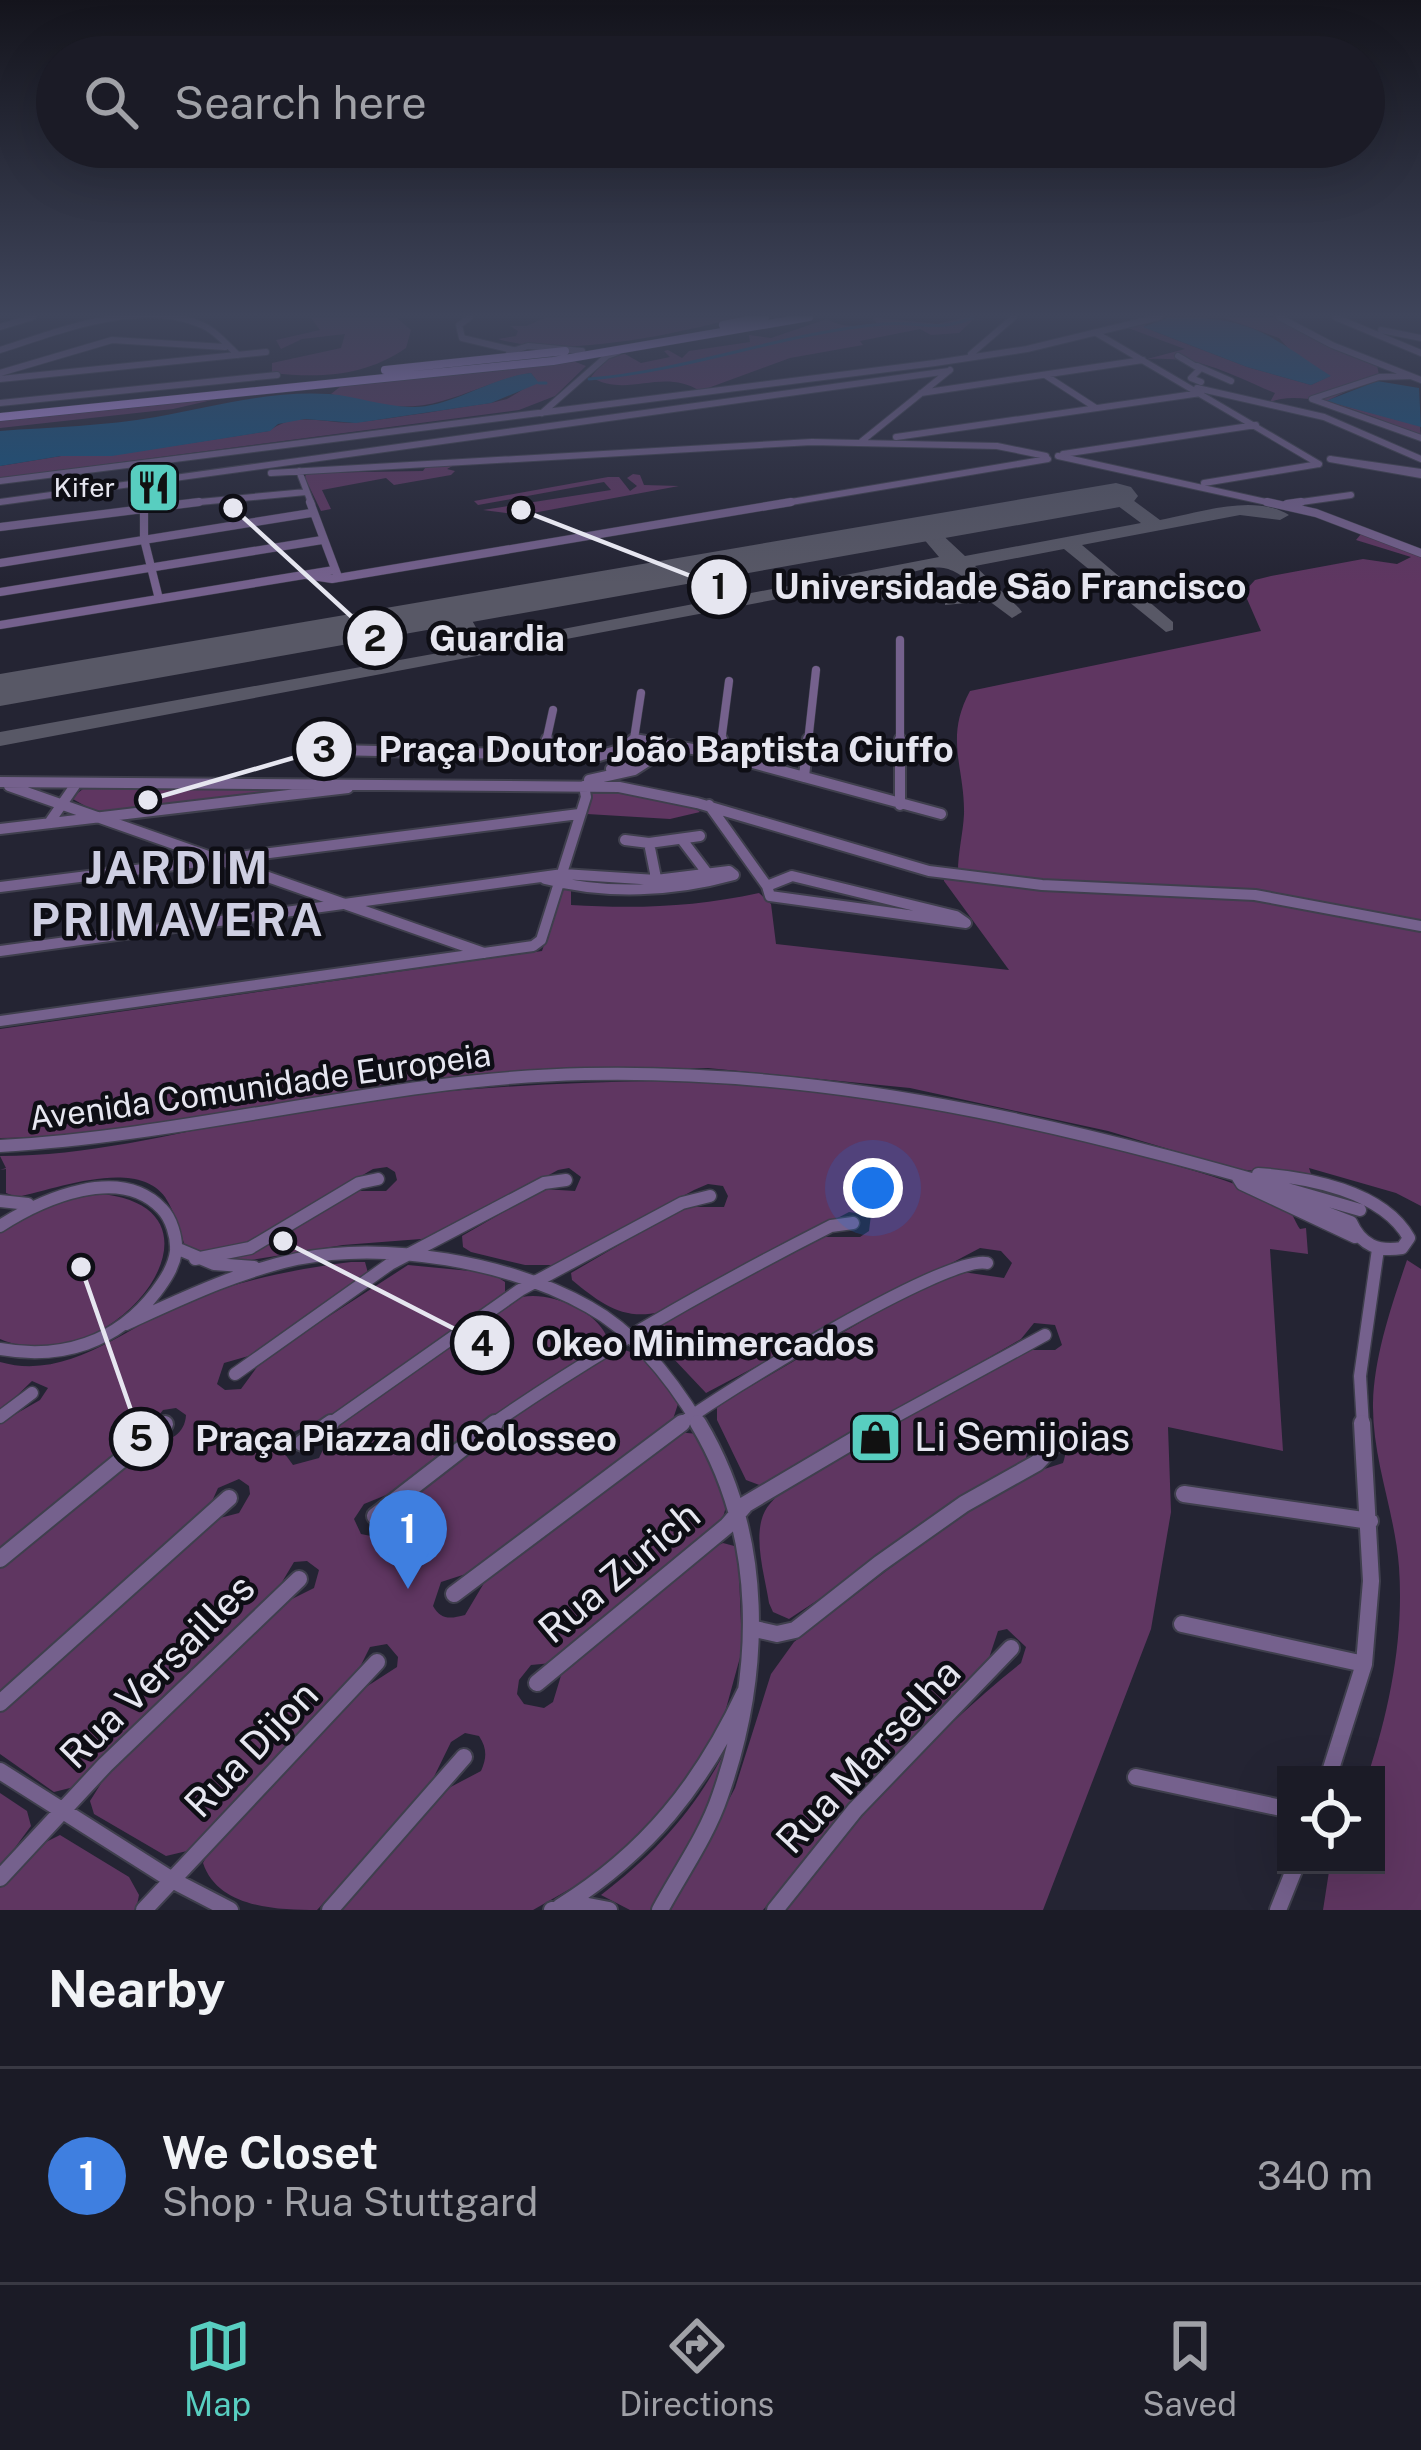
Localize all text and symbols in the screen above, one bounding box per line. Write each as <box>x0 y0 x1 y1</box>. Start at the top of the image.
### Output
search box <box>36 36 1385 168</box>
icon: search <box>78 69 144 135</box>
text: Search here <box>174 76 427 129</box>
restaurant icon: Kifer <box>126 460 182 516</box>
place label: Kifer <box>54 471 115 503</box>
callout: Universidade São Francisco <box>689 551 1270 623</box>
text: 1 <box>711 565 727 607</box>
text: Universidade São Francisco <box>774 565 1246 607</box>
callout: Guardia <box>345 602 589 674</box>
text: 2 <box>364 617 386 659</box>
text: Guardia <box>429 617 565 659</box>
callout: Praça Doutor João Baptista Ciuffo <box>294 713 978 785</box>
text: 3 <box>312 728 336 770</box>
text: Praça Doutor João Baptista Ciuffo <box>378 728 954 770</box>
district label: JARDIM PRIMAVERA <box>30 841 326 946</box>
street label: Avenida Comunidade Europeia <box>27 1035 493 1137</box>
your location <box>843 1158 903 1218</box>
callout: Okeo Minimercados <box>452 1307 899 1379</box>
text: 4 <box>470 1322 494 1364</box>
text: Okeo Minimercados <box>535 1322 875 1364</box>
callout: Praça Piazza di Colosseo <box>111 1403 641 1475</box>
shop icon: Li Semijoias <box>847 1409 903 1465</box>
place label: Li Semijoias <box>914 1414 1130 1460</box>
text: 5 <box>129 1417 153 1459</box>
text: Praça Piazza di Colosseo <box>195 1417 617 1459</box>
pin: 1 <box>369 1490 447 1589</box>
street label: Rua Zurich <box>529 1491 709 1653</box>
street label: Rua Versailles <box>50 1564 264 1778</box>
street label: Rua Marselha <box>767 1650 969 1862</box>
street label: Rua Dijon <box>175 1671 327 1827</box>
map controls <box>1277 1766 1385 1874</box>
button: locate <box>1277 1766 1385 1874</box>
text: Nearby <box>48 1959 225 2018</box>
text: We Closet <box>162 2126 378 2179</box>
text: 1 <box>79 2153 95 2199</box>
text: 340 m <box>1257 2153 1373 2199</box>
text: Shop · Rua Stuttgard <box>162 2179 538 2225</box>
tab: Map <box>184 2313 251 2423</box>
tab: Directions <box>619 2313 774 2423</box>
tab: Saved <box>1143 2313 1237 2423</box>

